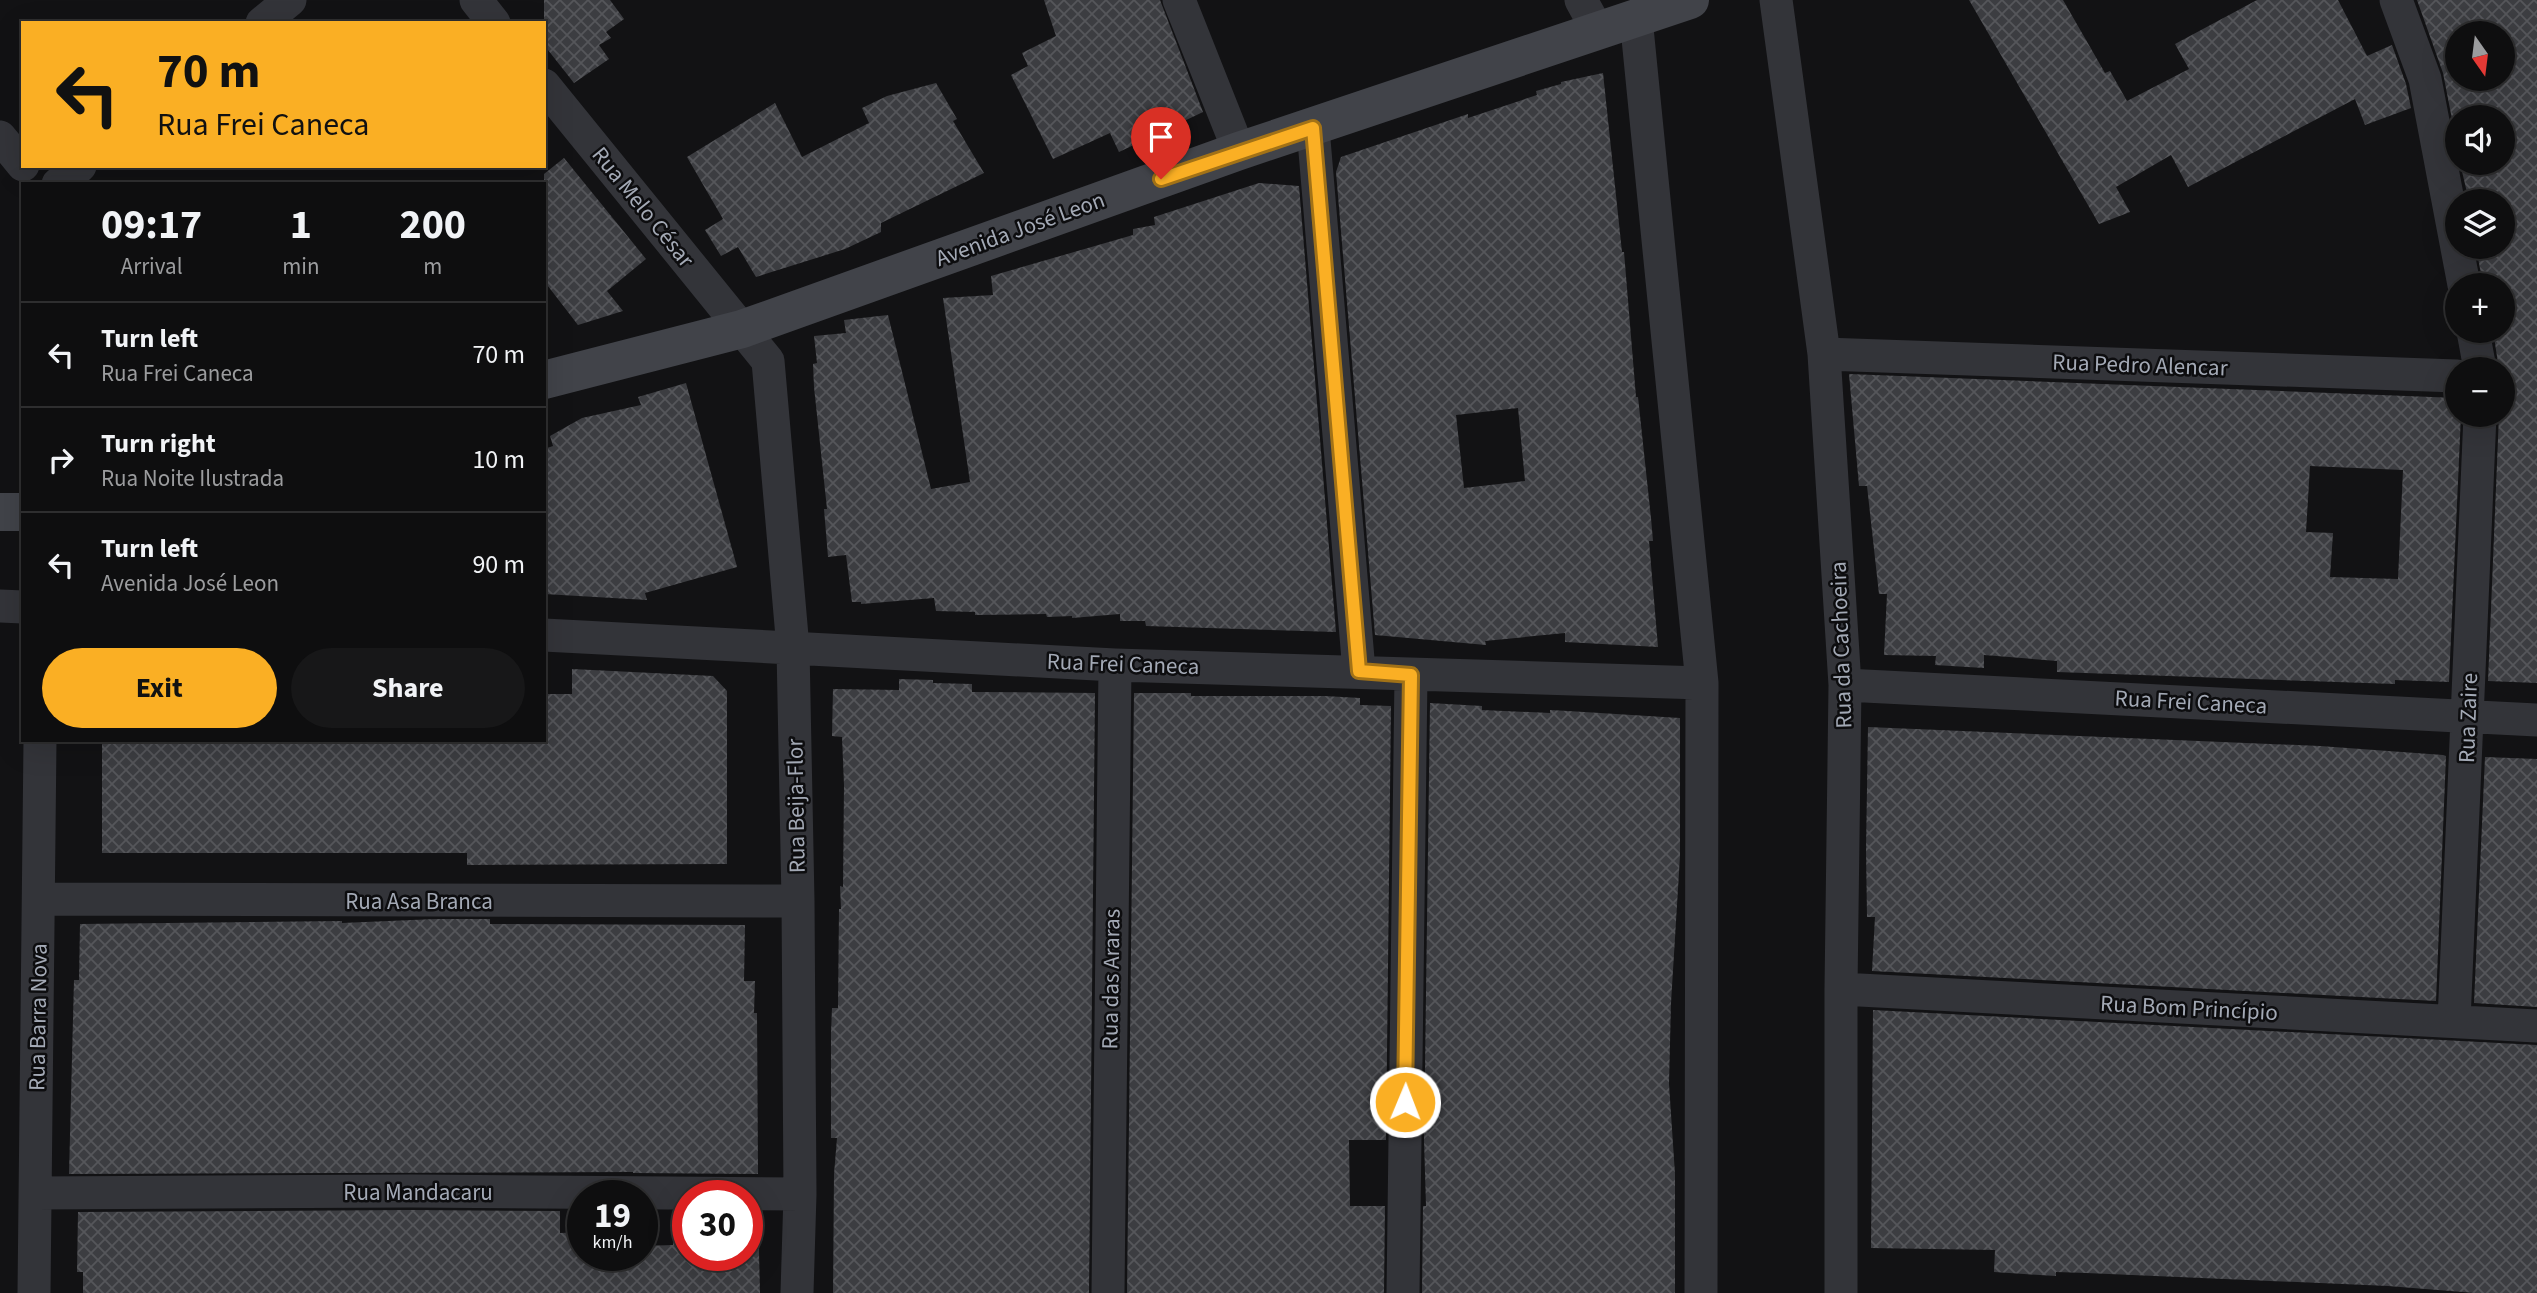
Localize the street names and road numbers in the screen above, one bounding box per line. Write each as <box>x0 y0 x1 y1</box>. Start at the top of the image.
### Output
street label: Rua Melo César <box>584 140 703 275</box>
street label: Avenida José Leon <box>931 183 1109 275</box>
street label: Rua Pedro Alencar <box>2052 345 2229 385</box>
street label: Rua da Cachoeira <box>1822 561 1860 729</box>
street label: Rua Frei Caneca <box>1046 645 1200 683</box>
street label: Rua Zaire <box>2450 672 2486 764</box>
street label: Rua Frei Caneca <box>2114 682 2268 722</box>
street label: Rua Beija-Flor <box>778 737 814 874</box>
street label: Rua Asa Branca <box>345 885 493 918</box>
street label: Rua das Araras <box>1093 908 1129 1050</box>
street label: Rua Barra Nova <box>20 943 56 1091</box>
street label: Rua Bom Princípio <box>2099 987 2279 1029</box>
street label: Rua Mandacaru <box>343 1176 493 1209</box>

